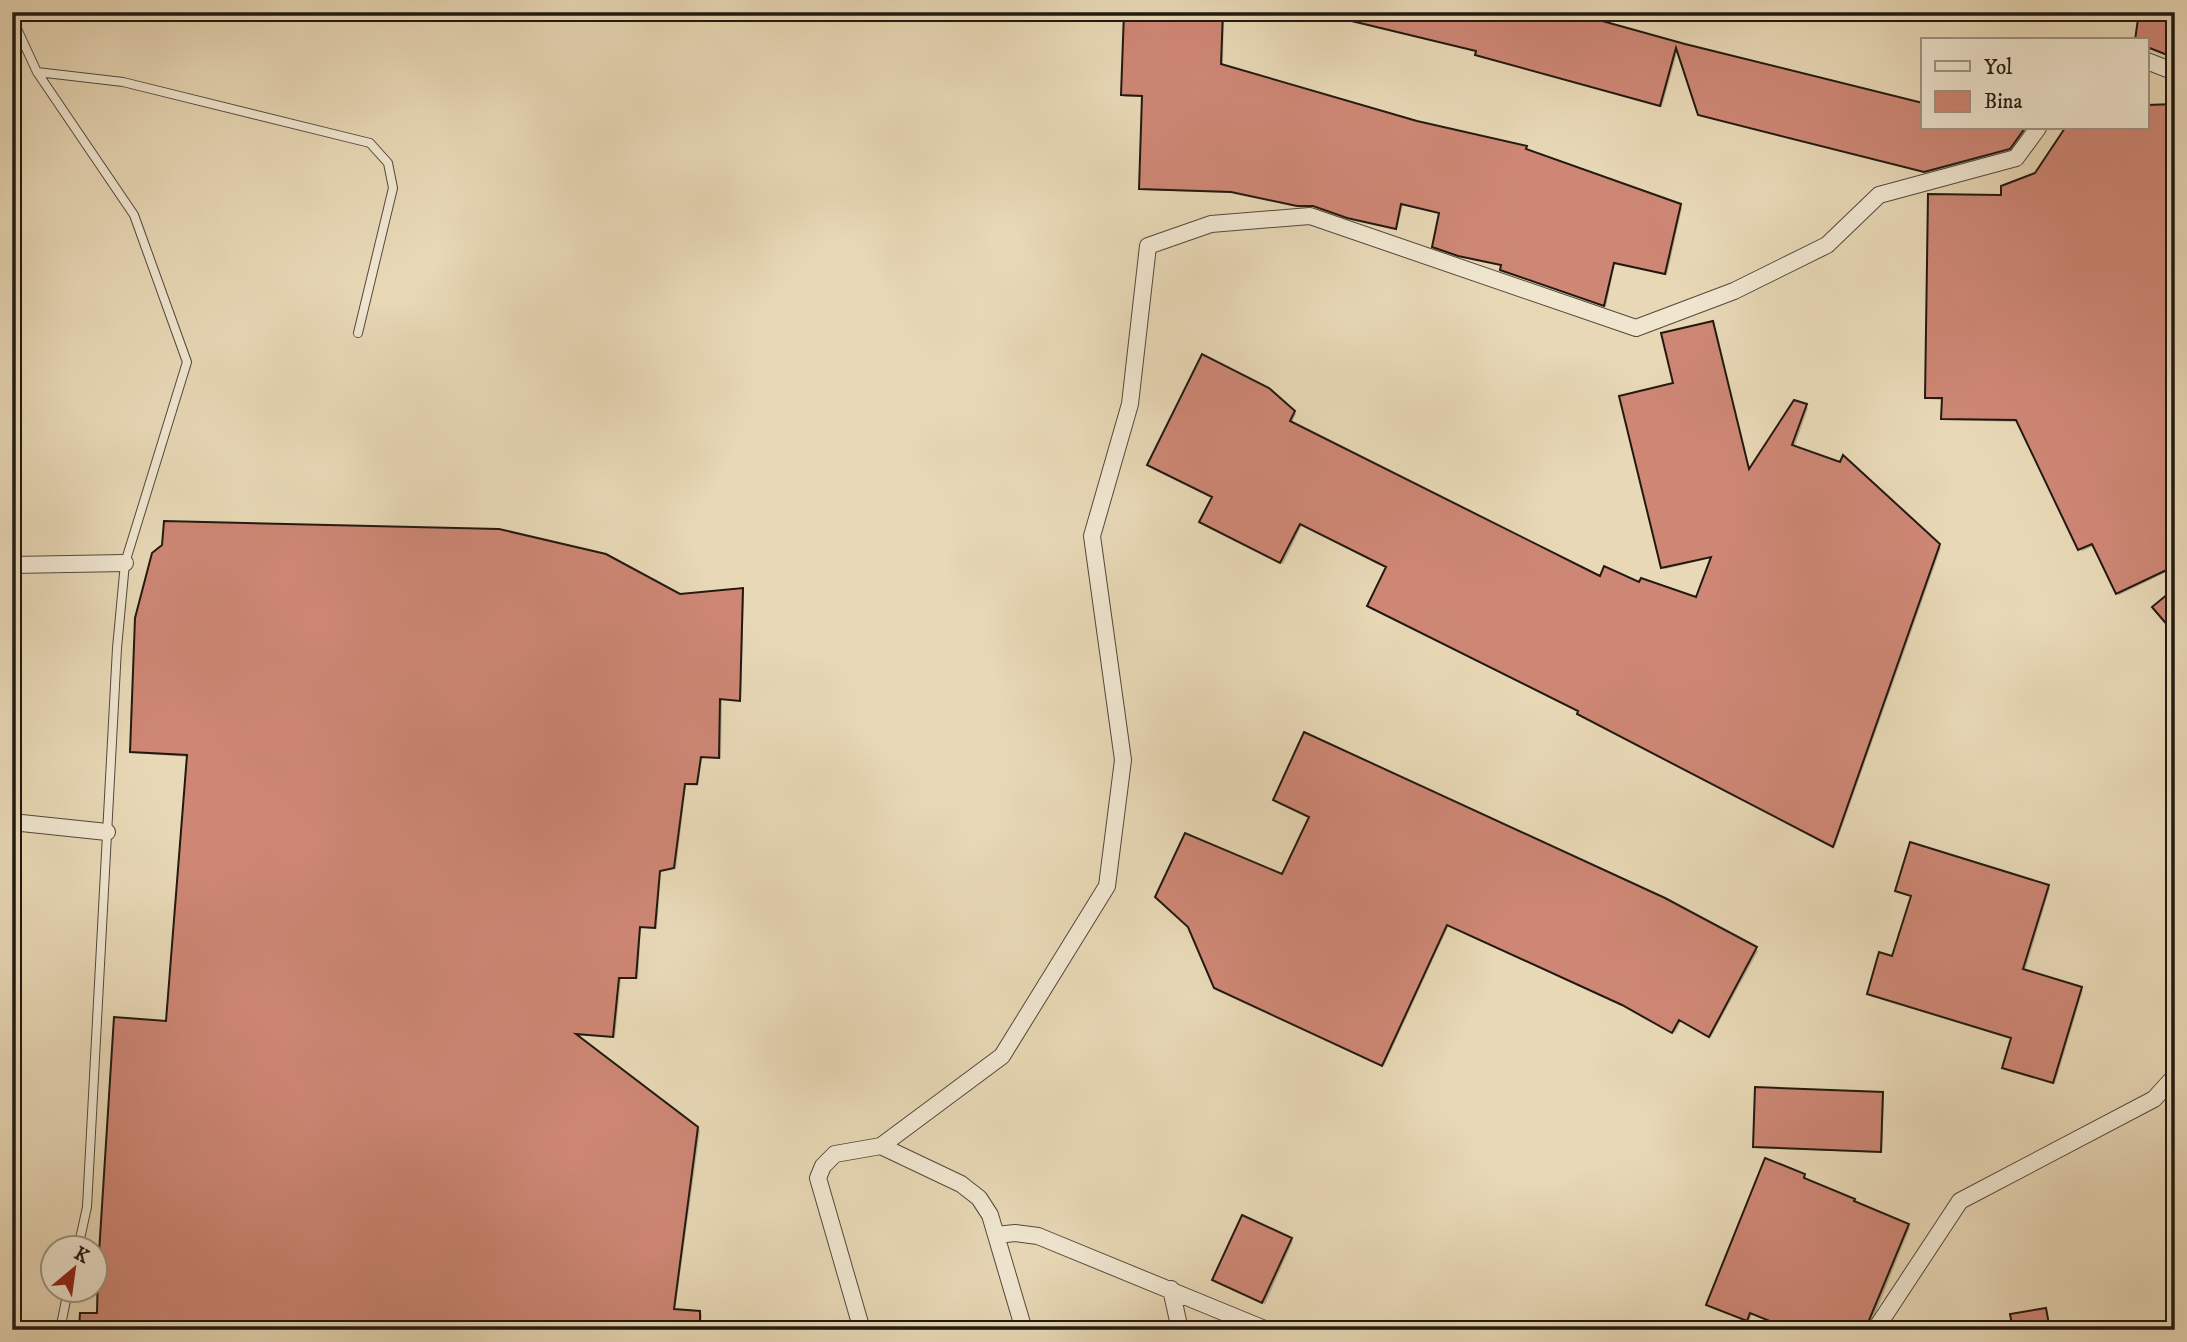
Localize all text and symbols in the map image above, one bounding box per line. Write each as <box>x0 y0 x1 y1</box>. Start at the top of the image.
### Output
legend <box>1921 38 2148 130</box>
text: Yol <box>1984 55 2013 81</box>
text: Bina <box>1984 89 2023 115</box>
north arrow <box>38 1234 108 1304</box>
text: K <box>70 1242 93 1269</box>

